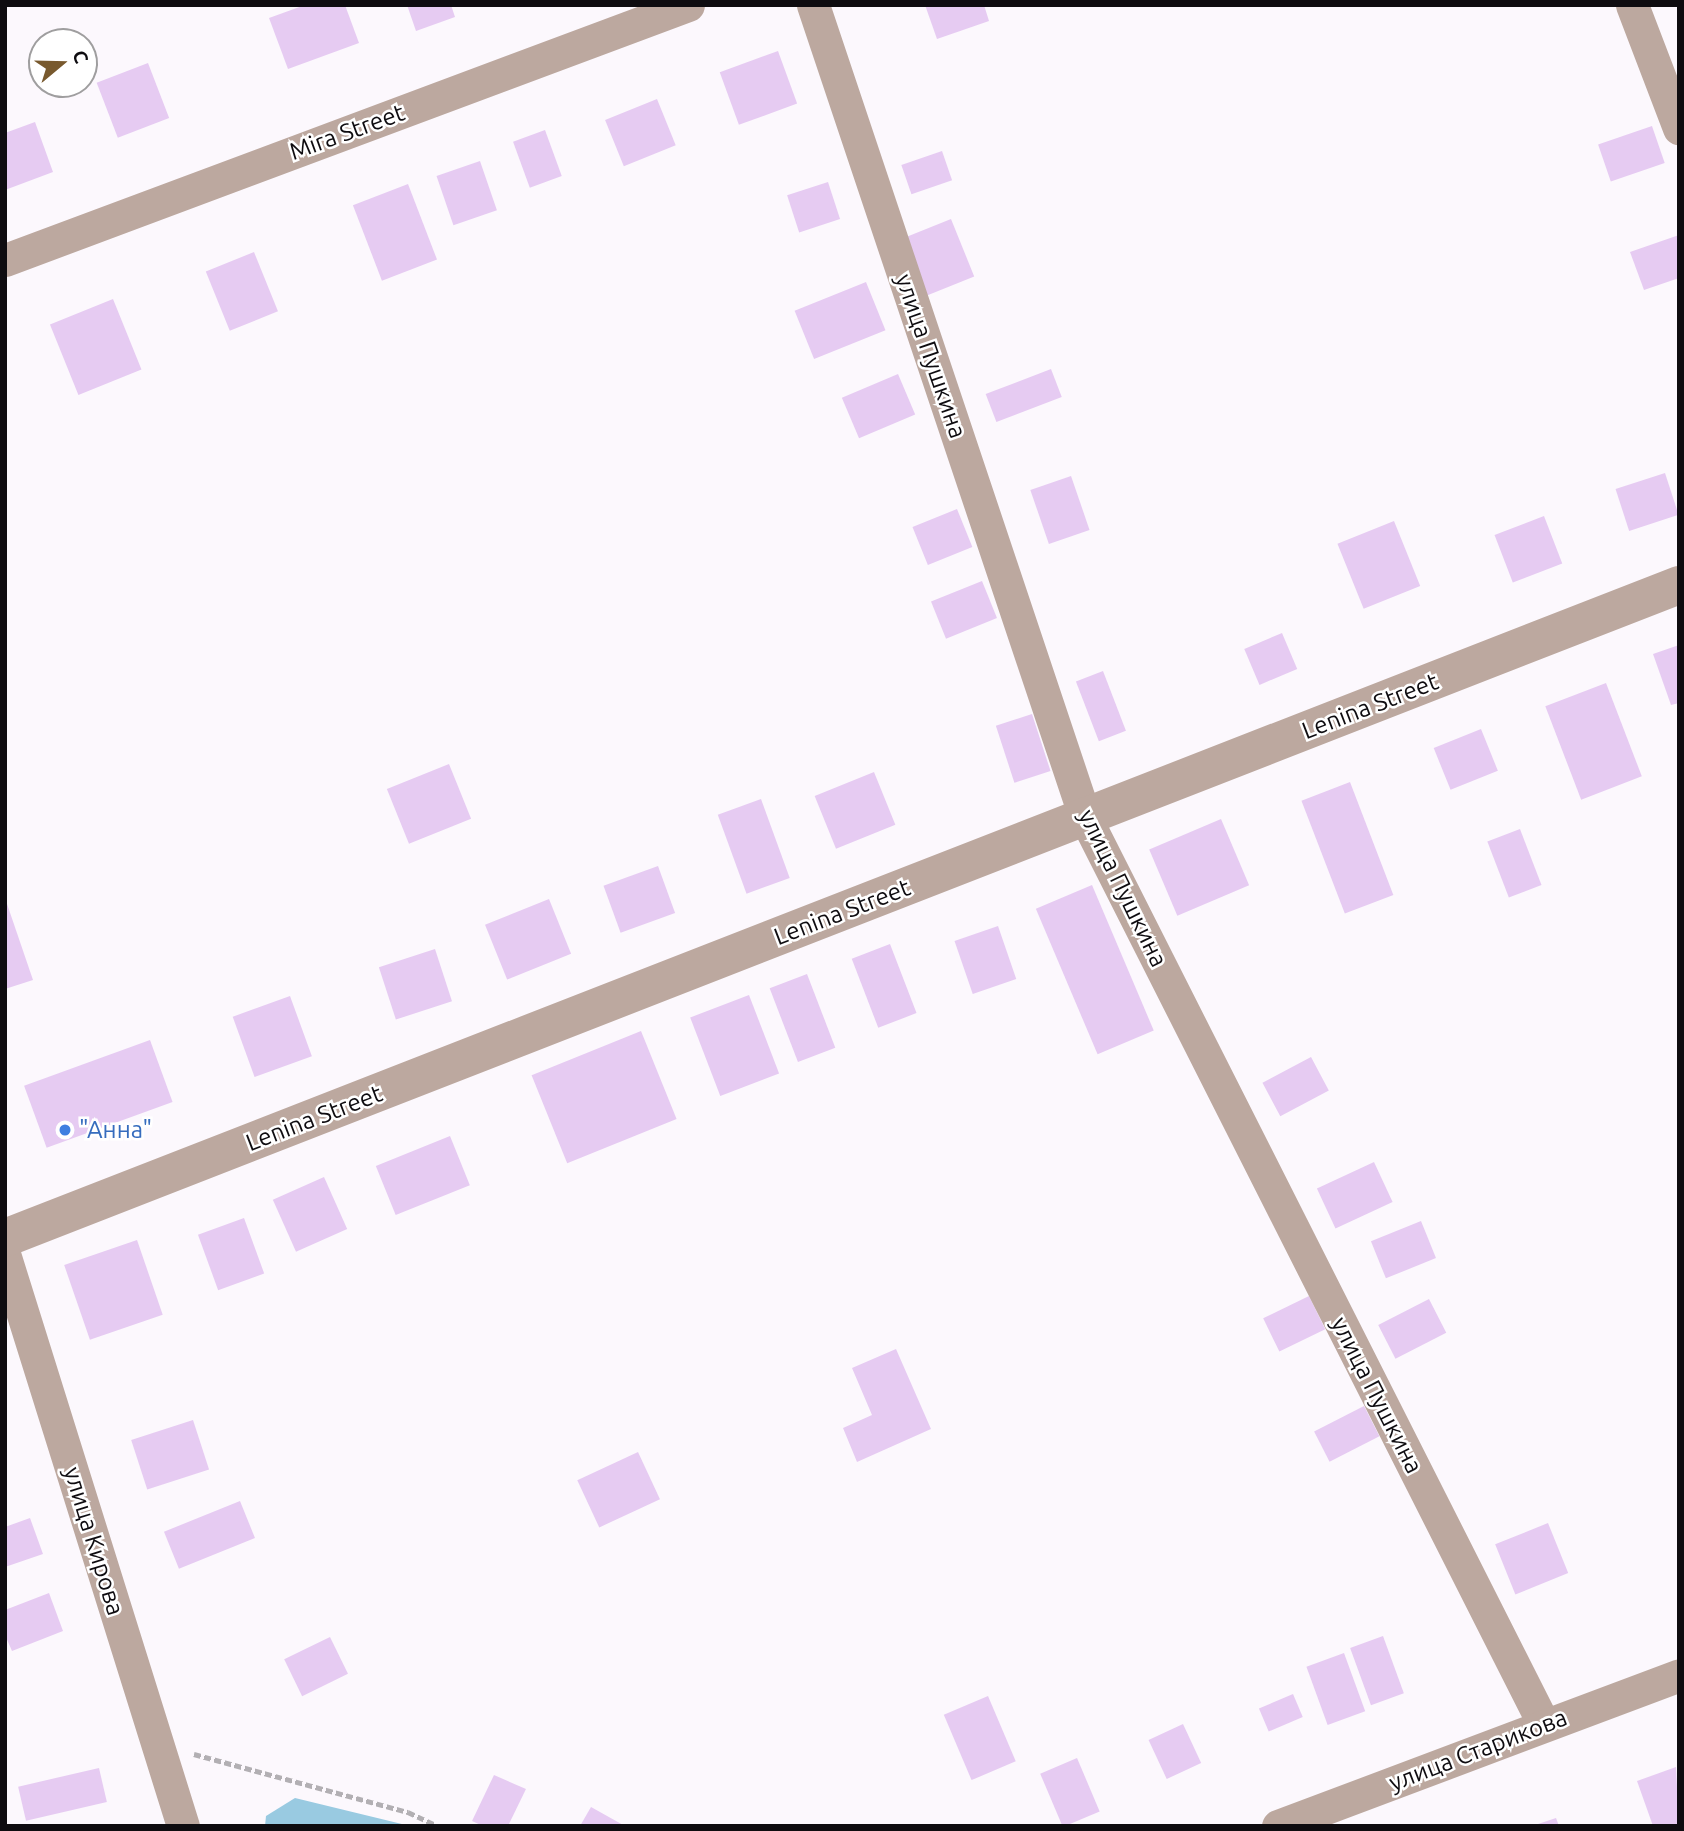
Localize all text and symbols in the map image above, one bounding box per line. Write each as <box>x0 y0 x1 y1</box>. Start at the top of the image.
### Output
north arrow <box>28 28 98 98</box>
text: С <box>69 47 93 66</box>
street label: Mira Street <box>285 98 409 166</box>
street label: улица Пушкина <box>889 270 973 442</box>
street label: Lenina Street <box>1298 667 1442 745</box>
street label: улица Пушкина <box>1072 805 1174 971</box>
street label: Lenina Street <box>770 873 914 951</box>
street label: Lenina Street <box>242 1079 386 1157</box>
place label: "Анна" <box>79 1116 152 1144</box>
marker: "Анна" <box>57 1122 73 1138</box>
street label: улица Пушкина <box>1325 1312 1429 1478</box>
street label: улица Кирова <box>58 1463 130 1619</box>
street label: улица Старикова <box>1385 1703 1571 1797</box>

